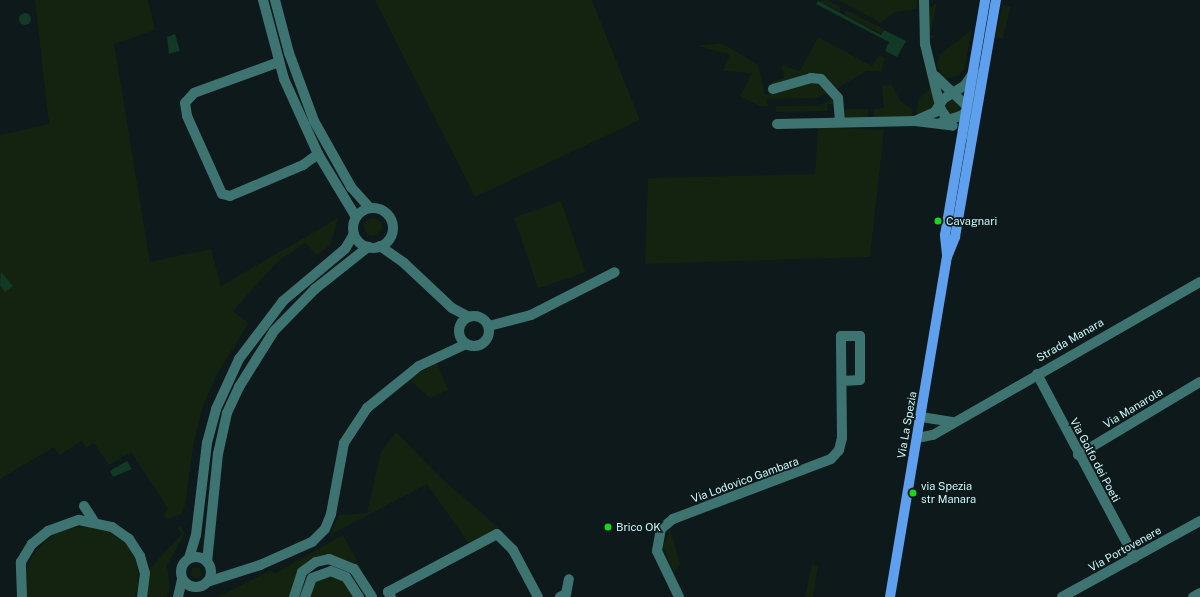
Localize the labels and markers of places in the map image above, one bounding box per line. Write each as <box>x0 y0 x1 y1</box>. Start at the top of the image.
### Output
place label: Cavagnari <box>946 214 997 228</box>
marker: Cavagnari <box>933 216 943 226</box>
place label: via Spezia str Manara <box>921 480 976 506</box>
marker: via Spezia str Manara <box>908 488 918 498</box>
place label: Brico OK <box>616 520 661 534</box>
marker: Brico OK <box>603 522 613 532</box>

